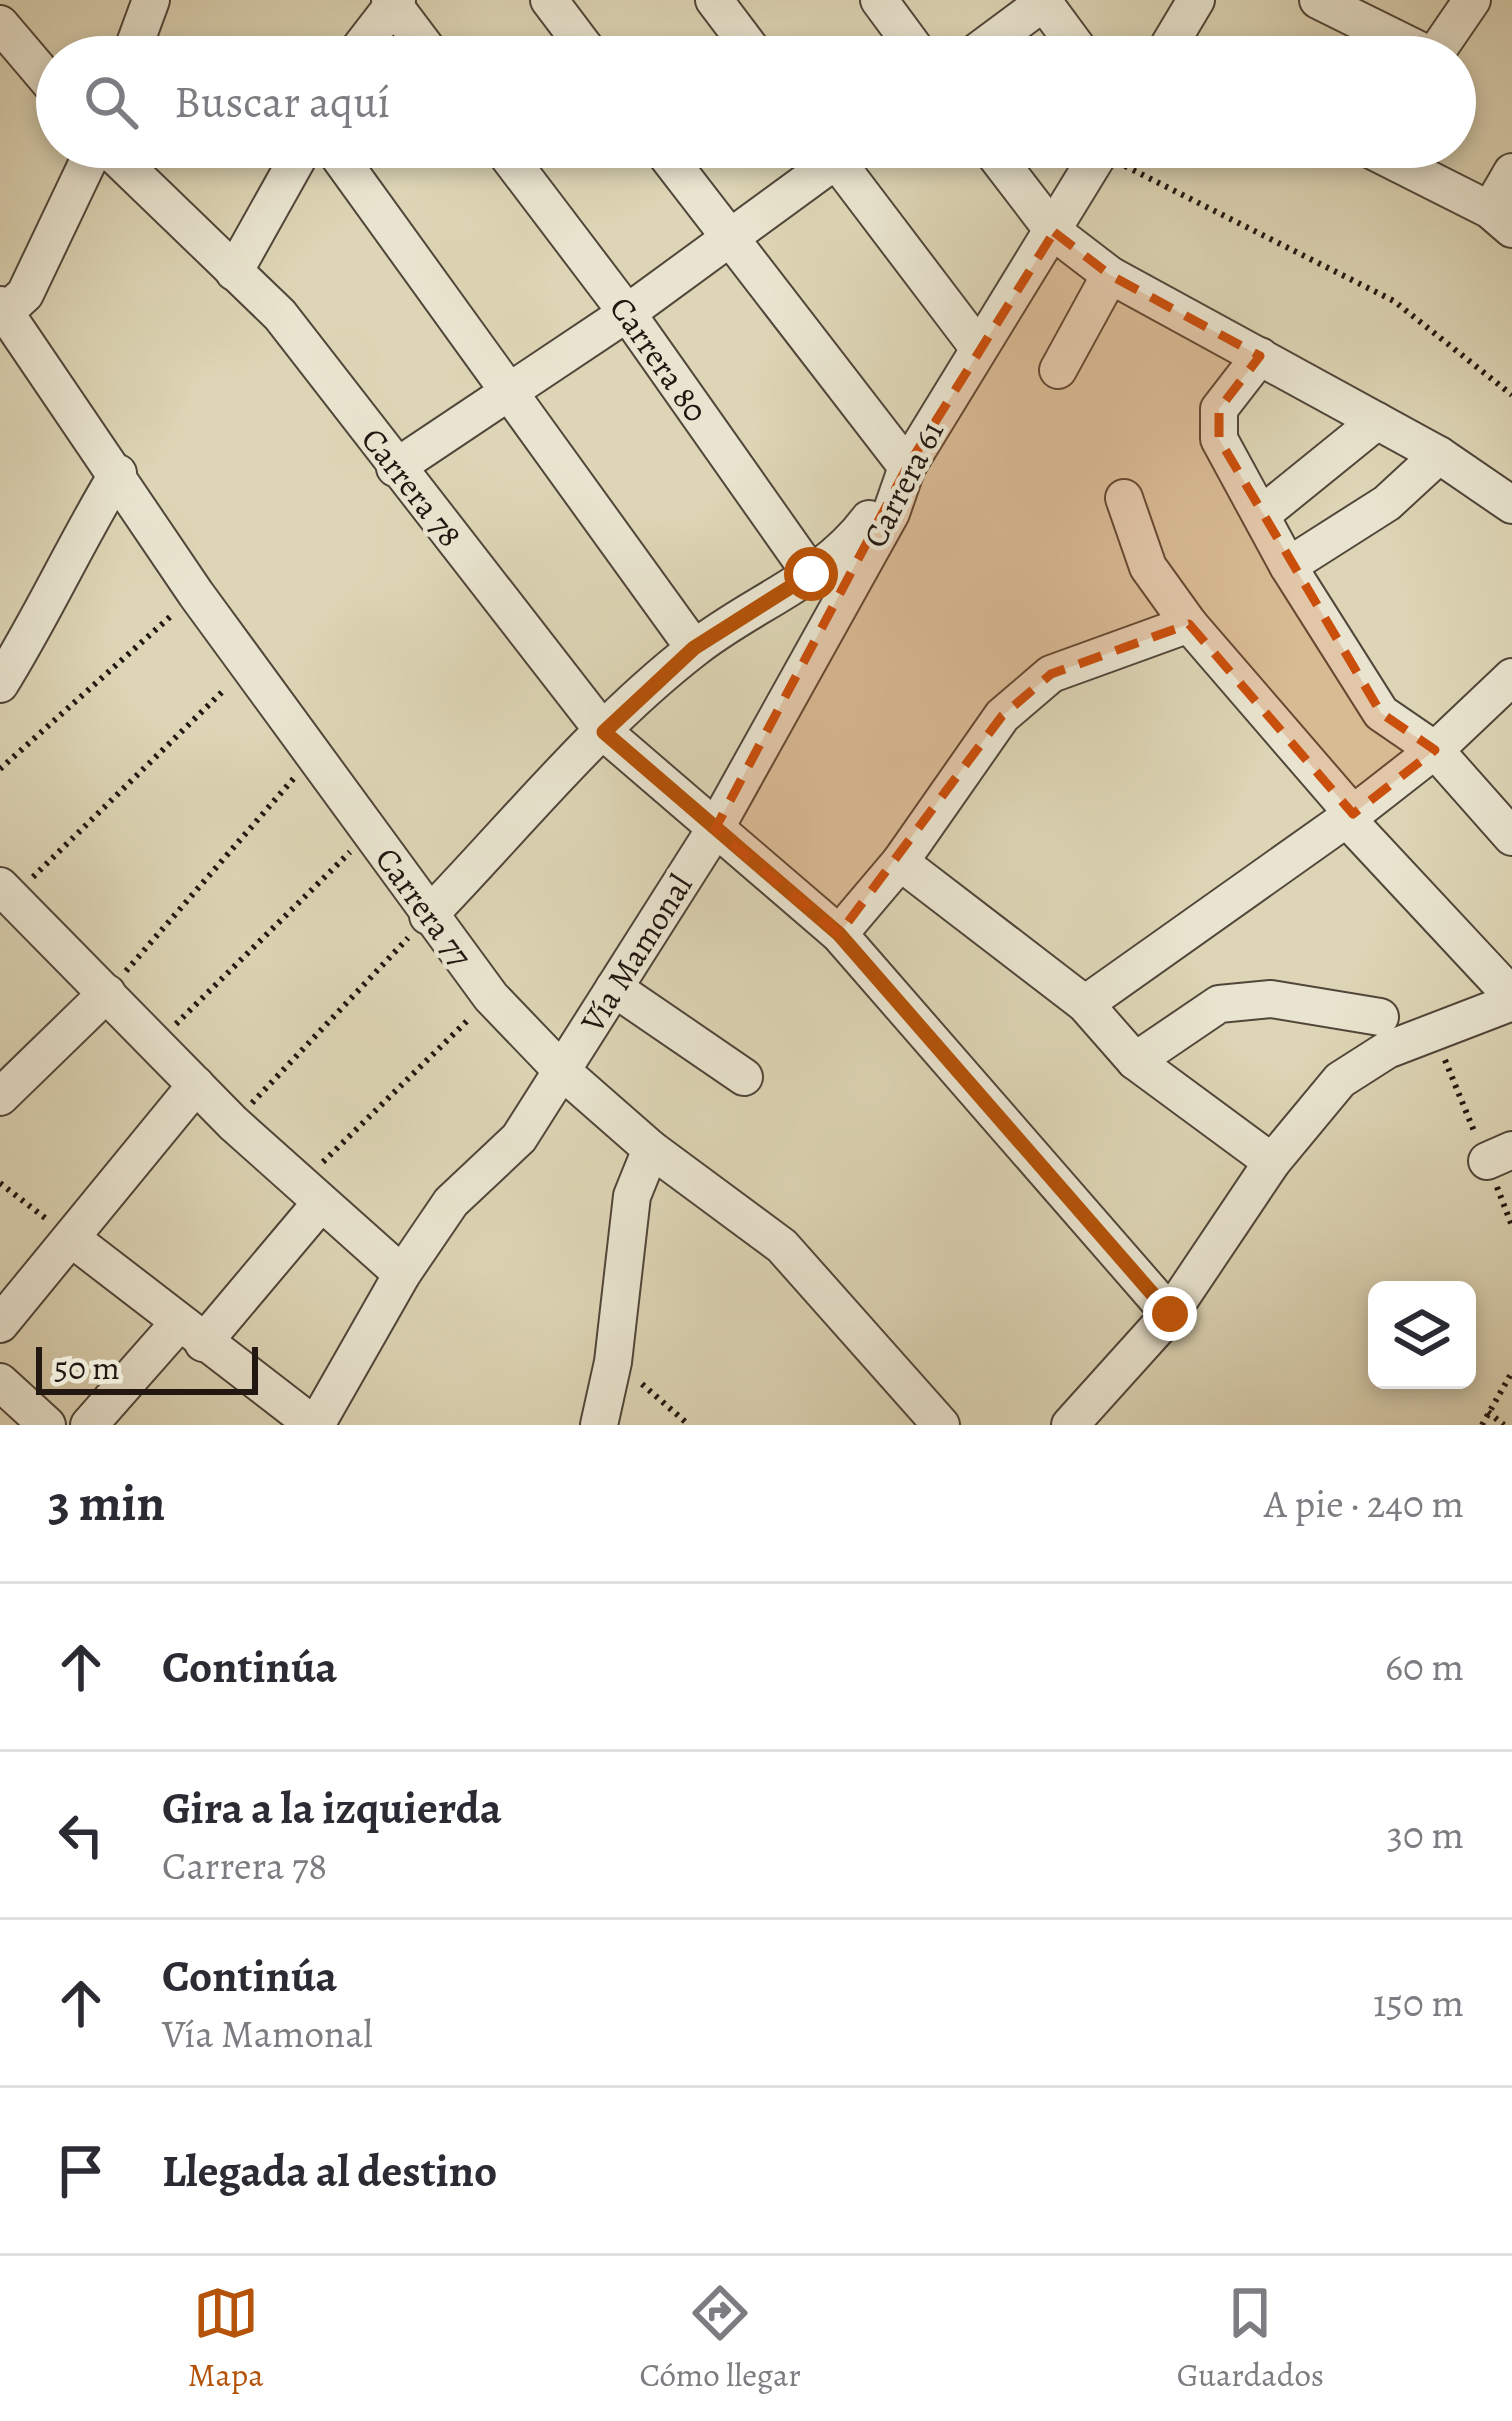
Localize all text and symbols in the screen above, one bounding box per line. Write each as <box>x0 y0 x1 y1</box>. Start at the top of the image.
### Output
search box <box>36 36 1476 168</box>
icon: search <box>78 69 144 135</box>
text: Buscar aquí <box>174 71 390 133</box>
street label: Carrera 80 <box>599 287 719 431</box>
street label: Carrera 61 <box>852 413 954 555</box>
street label: Carrera 78 <box>351 418 473 556</box>
route start <box>784 547 838 601</box>
street label: Carrera 77 <box>365 838 483 976</box>
street label: Vía Mamonal <box>569 865 702 1041</box>
map controls <box>1368 1281 1476 1389</box>
button: layers <box>1368 1281 1476 1389</box>
route end <box>1143 1287 1197 1341</box>
scale bar <box>36 1341 258 1394</box>
text: 50 m <box>54 1345 120 1390</box>
text: 3 min <box>48 1468 165 1538</box>
text: A pie · 240 m <box>1264 1477 1464 1530</box>
icon: ahead <box>48 1634 114 1700</box>
text: Continúa <box>162 1636 337 1698</box>
text: 60 m <box>1385 1640 1464 1693</box>
text: Gira a la izquierda <box>162 1777 502 1839</box>
icon: left <box>48 1802 114 1868</box>
text: 30 m <box>1387 1808 1464 1861</box>
text: Carrera 78 <box>162 1839 327 1892</box>
text: Continúa <box>162 1945 337 2007</box>
icon: ahead <box>48 1970 114 2036</box>
text: 150 m <box>1373 1976 1464 2029</box>
text: Vía Mamonal <box>162 2007 373 2060</box>
icon: arrive <box>48 2138 114 2204</box>
text: Llegada al destino <box>162 2140 497 2202</box>
tab: Mapa <box>188 2280 264 2397</box>
tab: Cómo llegar <box>639 2280 801 2397</box>
tab: Guardados <box>1177 2280 1324 2397</box>

